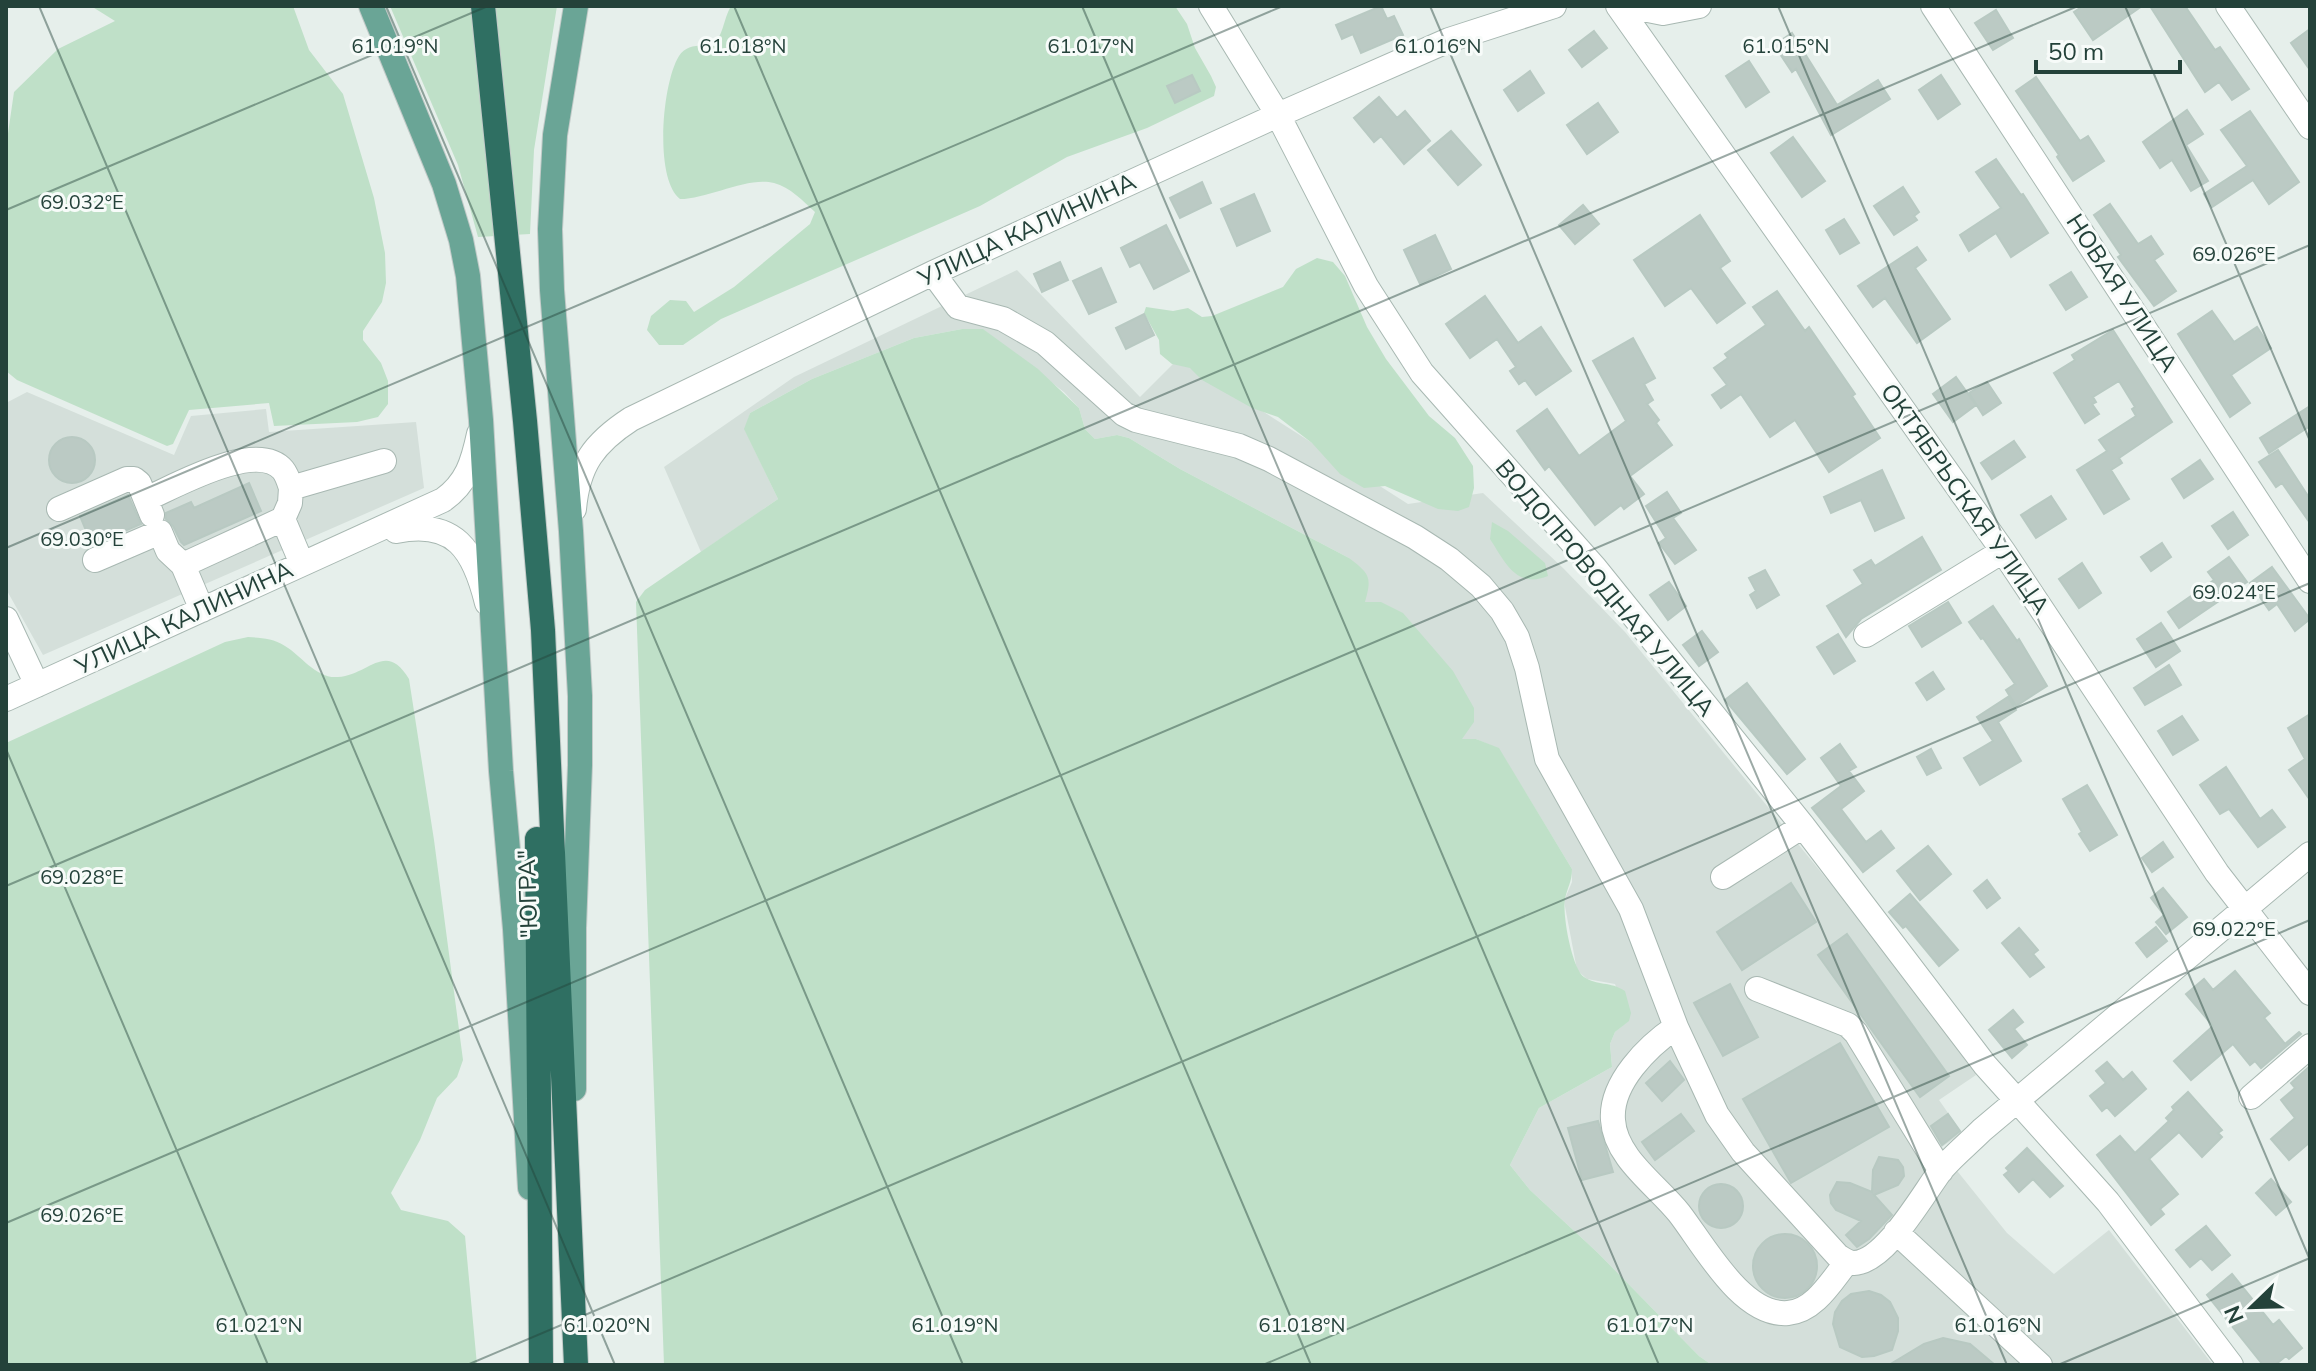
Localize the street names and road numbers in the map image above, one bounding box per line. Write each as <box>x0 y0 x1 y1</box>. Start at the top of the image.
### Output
street label: УЛИЦА КАЛИНИНА <box>912 165 1141 293</box>
street label: НОВАЯ УЛИЦА <box>2061 208 2185 377</box>
street label: ОКТЯБРЬСКАЯ УЛИЦА <box>1875 377 2057 620</box>
street label: ВОДОПРОВОДНАЯ УЛИЦА <box>1490 453 1722 722</box>
street label: УЛИЦА КАЛИНИНА <box>69 553 298 681</box>
street label: "ЮГРА" <box>510 849 544 939</box>

